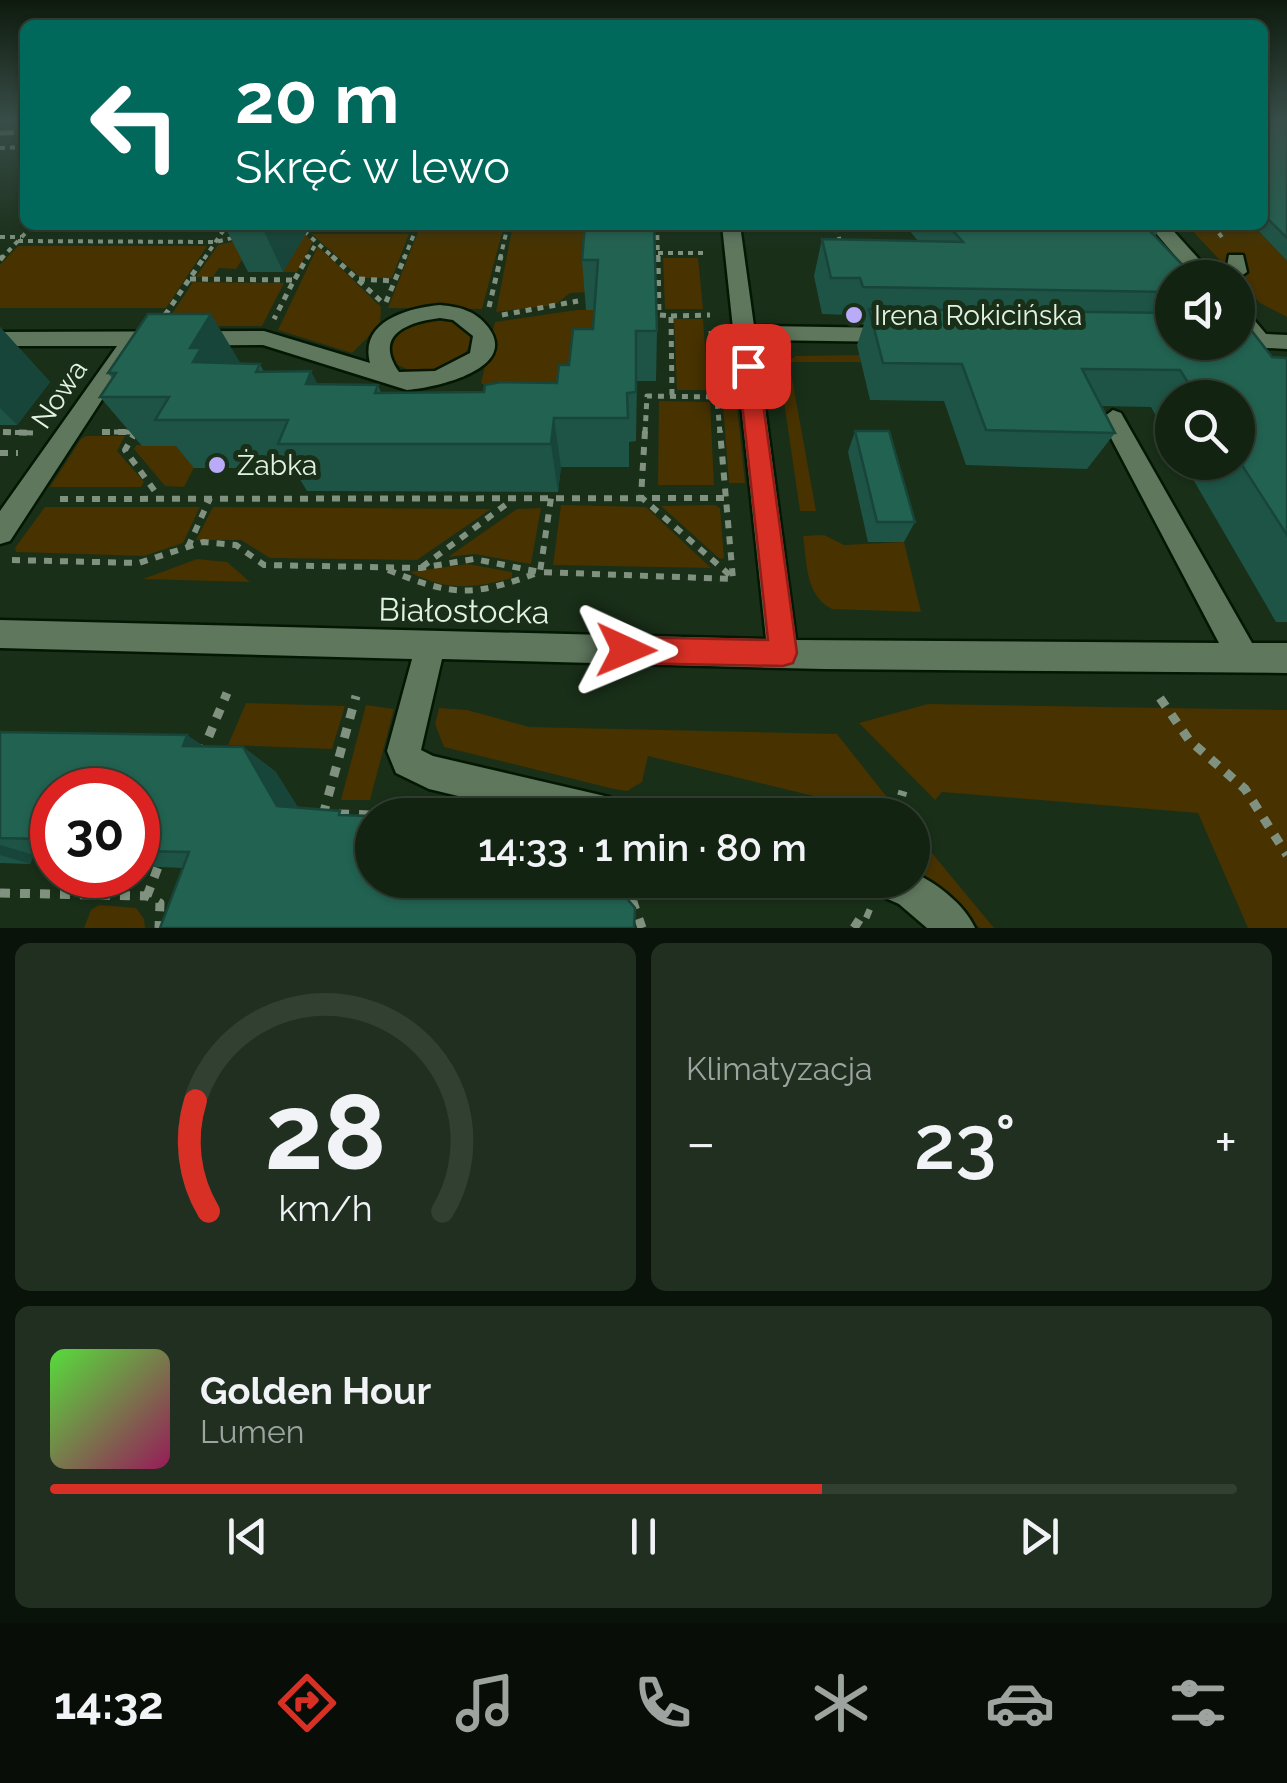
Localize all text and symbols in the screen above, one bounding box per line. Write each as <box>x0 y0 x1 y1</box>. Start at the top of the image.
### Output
text: 20 m <box>235 57 399 139</box>
icon: left <box>70 60 200 190</box>
text: Skręć w lewo <box>235 141 510 194</box>
map controls <box>1155 260 1255 480</box>
button: sound <box>1155 260 1255 360</box>
place label: Irena Rokicińska <box>874 299 1082 332</box>
marker: Irena Rokicińska <box>843 304 865 326</box>
pin <box>706 324 791 409</box>
icon: arrive <box>721 339 776 394</box>
street label: Nowa <box>25 354 94 435</box>
button: search <box>1155 380 1255 480</box>
place label: Żabka <box>237 449 317 482</box>
marker: Żabka <box>206 454 228 476</box>
street label: Białostocka <box>378 591 550 630</box>
position arrow <box>574 598 678 702</box>
speed limit sign: 30 <box>30 768 160 898</box>
text: 14:33 · 1 min · 80 m <box>478 825 807 870</box>
text: Klimatyzacja <box>686 1050 872 1087</box>
text: 28 <box>265 1071 386 1193</box>
text: 23° <box>914 1098 1016 1187</box>
text: − <box>686 1110 716 1175</box>
text: + <box>1214 1110 1237 1175</box>
text: km/h <box>278 1187 373 1229</box>
text: Golden Hour <box>200 1368 431 1413</box>
text: Lumen <box>200 1413 304 1450</box>
icon: previous <box>220 1509 275 1564</box>
icon: pause <box>616 1509 671 1564</box>
icon: next <box>1012 1509 1067 1564</box>
icon: directions <box>272 1668 342 1738</box>
icon: music <box>450 1668 520 1738</box>
icon: phone <box>628 1668 698 1738</box>
icon: climate <box>806 1668 876 1738</box>
icon: car <box>985 1668 1055 1738</box>
icon: filters <box>1163 1668 1233 1738</box>
text: 14:32 <box>54 1677 164 1730</box>

